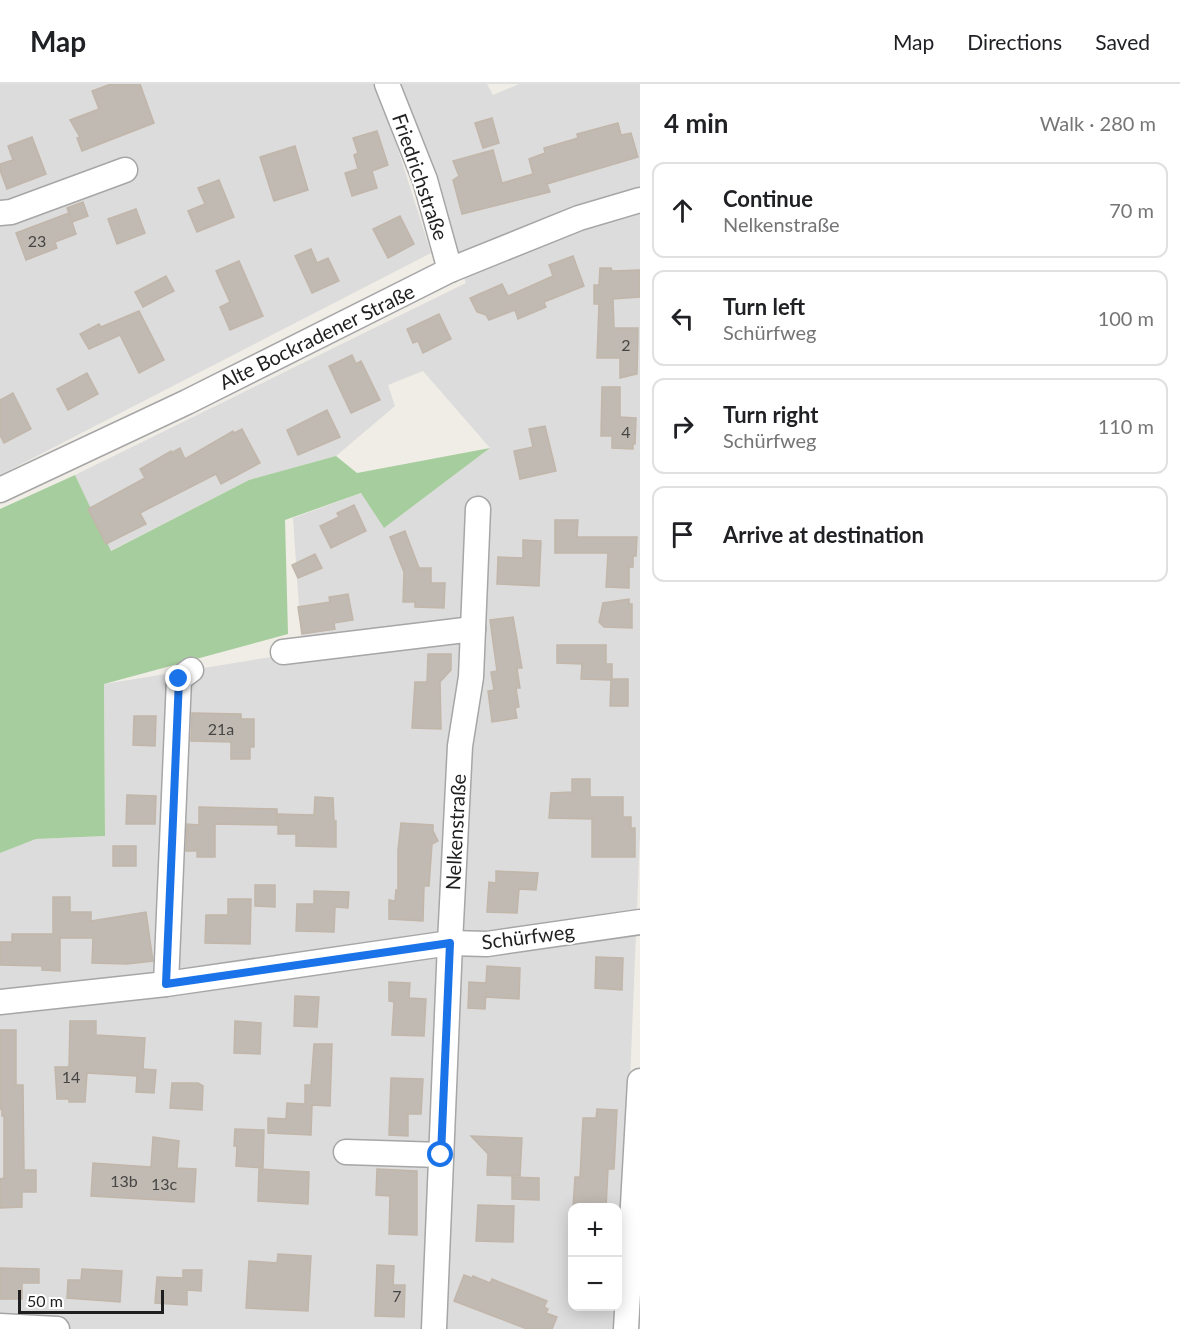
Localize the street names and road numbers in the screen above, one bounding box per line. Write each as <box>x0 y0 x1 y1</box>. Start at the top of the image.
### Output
street label: Friedrichstraße <box>388 110 454 243</box>
street label: Alte Bockradener Straße <box>215 278 418 394</box>
street label: Nelkenstraße <box>440 773 470 891</box>
street label: Schürfweg <box>480 918 576 954</box>

